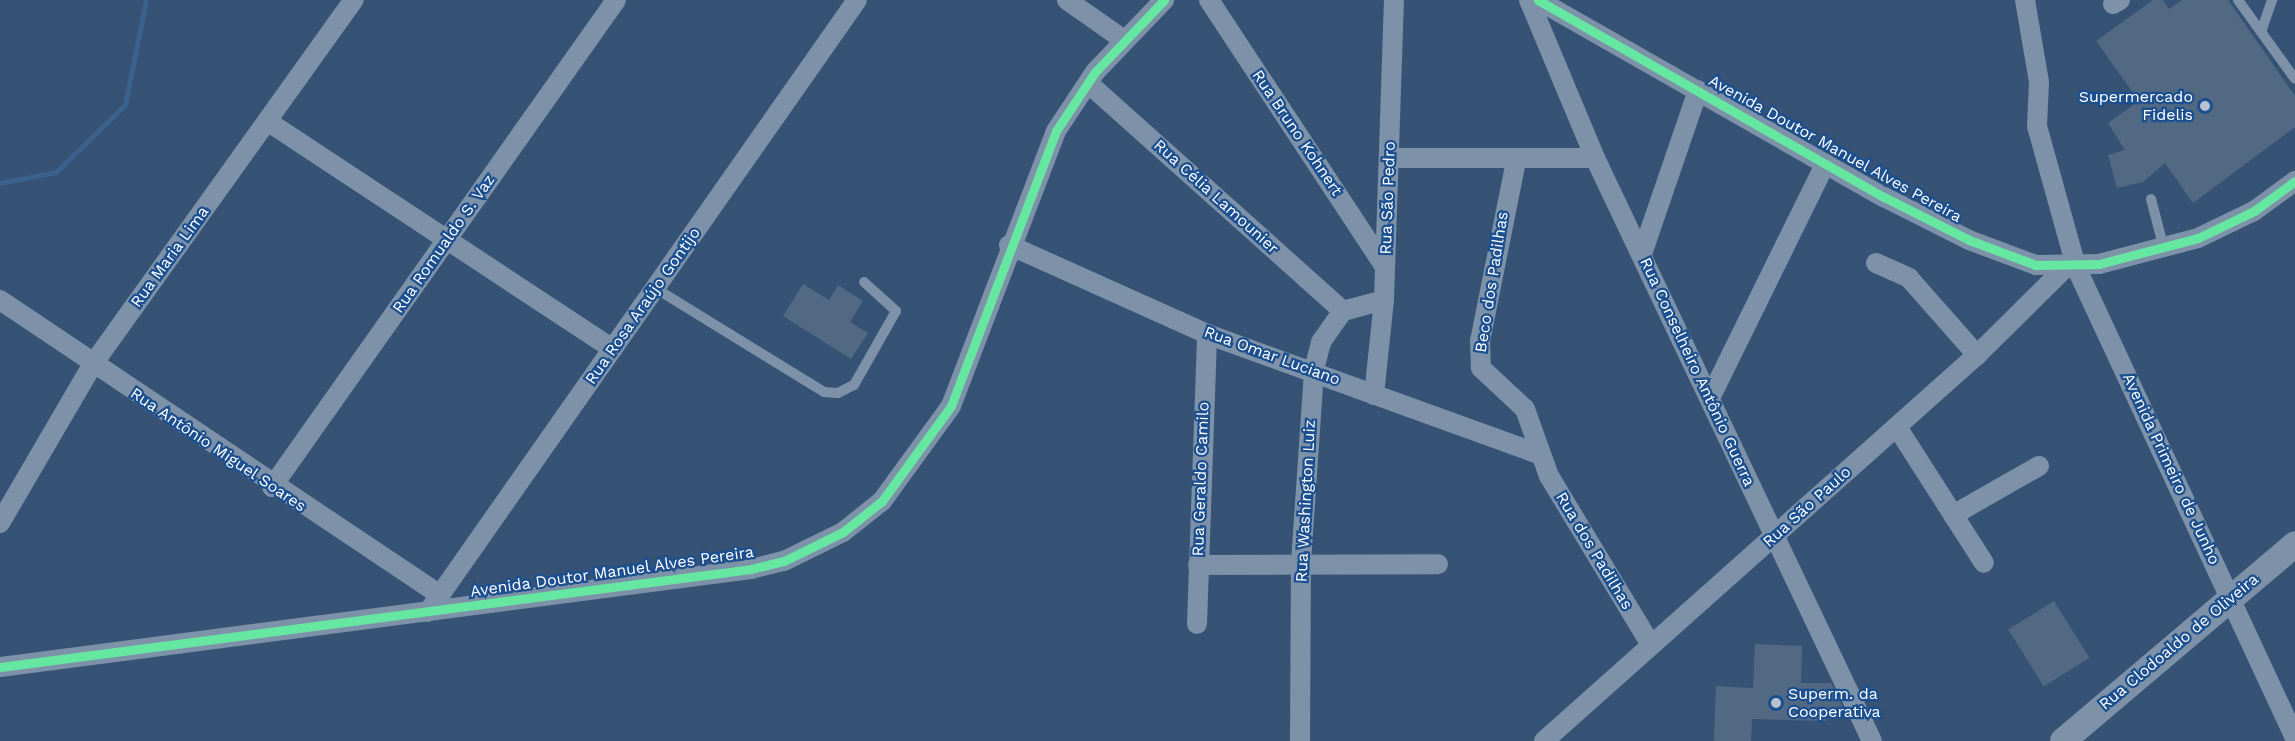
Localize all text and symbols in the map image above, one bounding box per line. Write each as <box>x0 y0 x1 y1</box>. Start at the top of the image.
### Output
street label: Rua Bruno Kohnert <box>1248 66 1346 200</box>
street label: Avenida Doutor Manuel Alves Pereira <box>1704 71 1966 227</box>
place label: Supermercado Fidelis <box>2079 87 2193 125</box>
marker: Supermercado Fidelis <box>2198 99 2212 113</box>
street label: Rua Célia Lamounier <box>1149 136 1283 258</box>
street label: Rua São Pedro <box>1376 141 1400 255</box>
street label: Rua Romualdo S. Vaz <box>389 171 499 317</box>
street label: Rua Maria Lima <box>127 202 213 312</box>
street label: Beco dos Padilhas <box>1471 210 1513 354</box>
street label: Rua Rosa Araújo Gontijo <box>581 223 705 389</box>
street label: Rua Conselheiro Antônio Guerra <box>1635 254 1759 490</box>
street label: Rua Omar Luciano <box>1201 322 1343 390</box>
street label: Avenida Primeiro de Junho <box>2118 370 2224 568</box>
street label: Rua Antônio Miguel Soares <box>126 383 310 517</box>
street label: Rua Geraldo Camilo <box>1189 401 1213 557</box>
street label: Rua Washington Luiz <box>1292 419 1320 583</box>
street label: Rua São Paulo <box>1759 462 1855 552</box>
street label: Rua dos Padilhas <box>1551 489 1637 613</box>
street label: Avenida Doutor Manuel Alves Pereira <box>468 542 756 602</box>
street label: Rua Clodoaldo de Oliveira <box>2095 570 2263 714</box>
place label: Superm. da Cooperativa <box>1788 684 1881 722</box>
marker: Superm. da Cooperativa <box>1769 696 1783 710</box>

